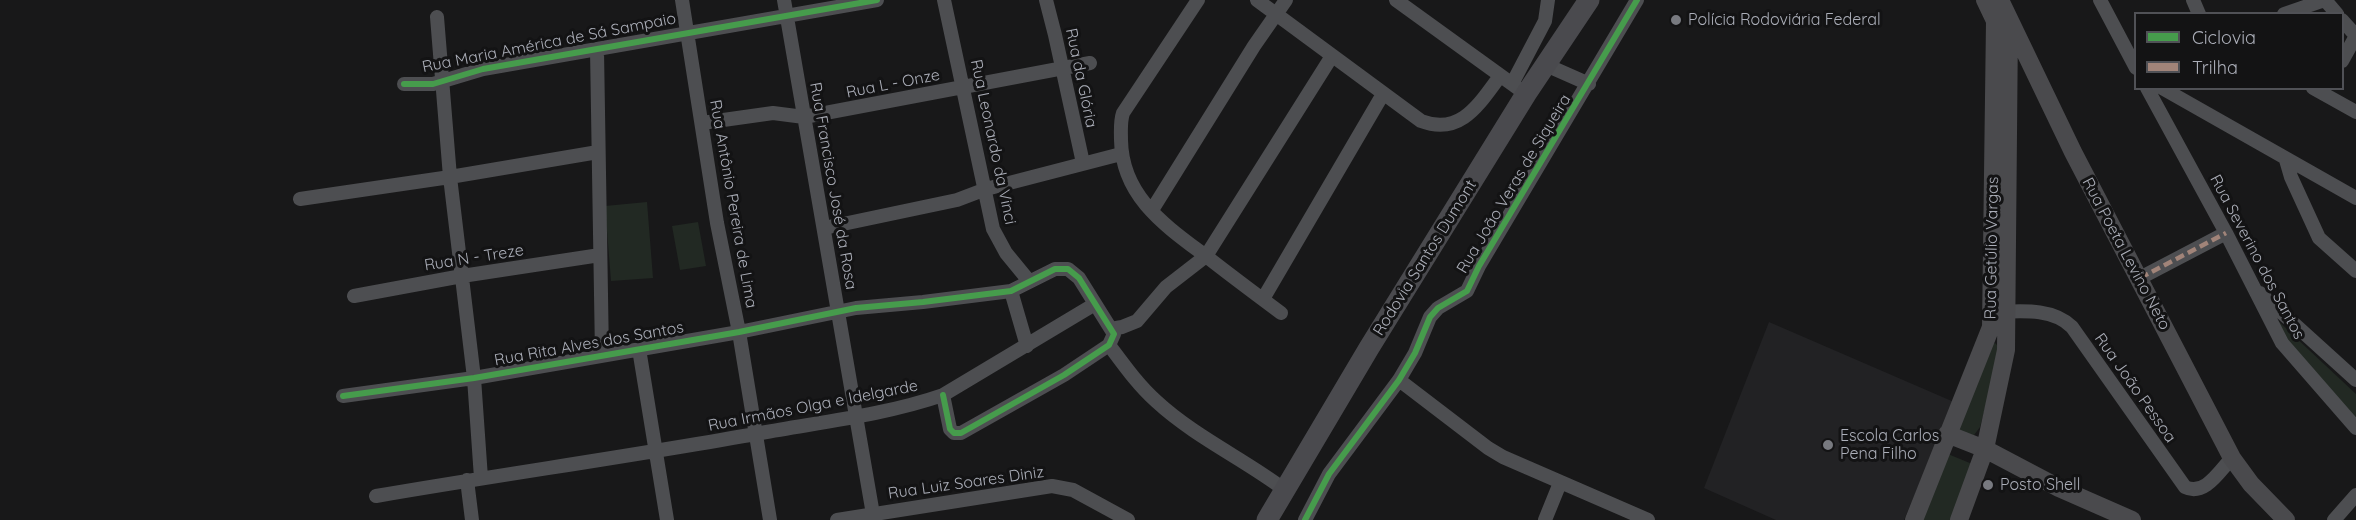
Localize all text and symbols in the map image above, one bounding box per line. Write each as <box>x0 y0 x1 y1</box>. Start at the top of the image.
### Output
street label: Rua Maria América de Sá Sampaio <box>420 9 678 77</box>
place label: Polícia Rodoviária Federal <box>1688 10 1881 30</box>
legend <box>2134 12 2344 90</box>
marker: Polícia Rodoviária Federal <box>1669 13 1683 27</box>
street label: Rua da Glória <box>1061 26 1101 130</box>
text: Ciclovia <box>2192 26 2256 49</box>
text: Trilha <box>2192 56 2238 79</box>
street label: Rua Leonardo da Vinci <box>966 58 1020 226</box>
street label: Rua L - Onze <box>844 65 942 103</box>
street label: Rua Francisco José da Rosa <box>805 81 861 291</box>
street label: Rua João Veras de Siqueira <box>1453 91 1575 277</box>
street label: Rua Antônio Pereira de Lima <box>705 98 761 310</box>
street label: Rua Severino dos Santos <box>2205 171 2309 343</box>
street label: Rua Poeta Levino Neto <box>2078 175 2174 333</box>
street label: Rua Getúlio Vargas <box>1981 176 2003 320</box>
street label: Rodovia Santos Dumont <box>1369 177 1481 339</box>
street label: Rua N - Treze <box>423 241 525 275</box>
street label: Rua Rita Alves dos Santos <box>493 318 685 370</box>
street label: Rua João Pessoa <box>2090 330 2180 446</box>
street label: Rua Irmãos Olga e Idelgarde <box>706 376 920 436</box>
place label: Escola Carlos Pena Filho <box>1840 426 1939 464</box>
marker: Escola Carlos Pena Filho <box>1821 438 1835 452</box>
street label: Rua Luiz Soares Diniz <box>887 463 1045 503</box>
place label: Posto Shell <box>2000 475 2080 495</box>
marker: Posto Shell <box>1981 478 1995 492</box>

